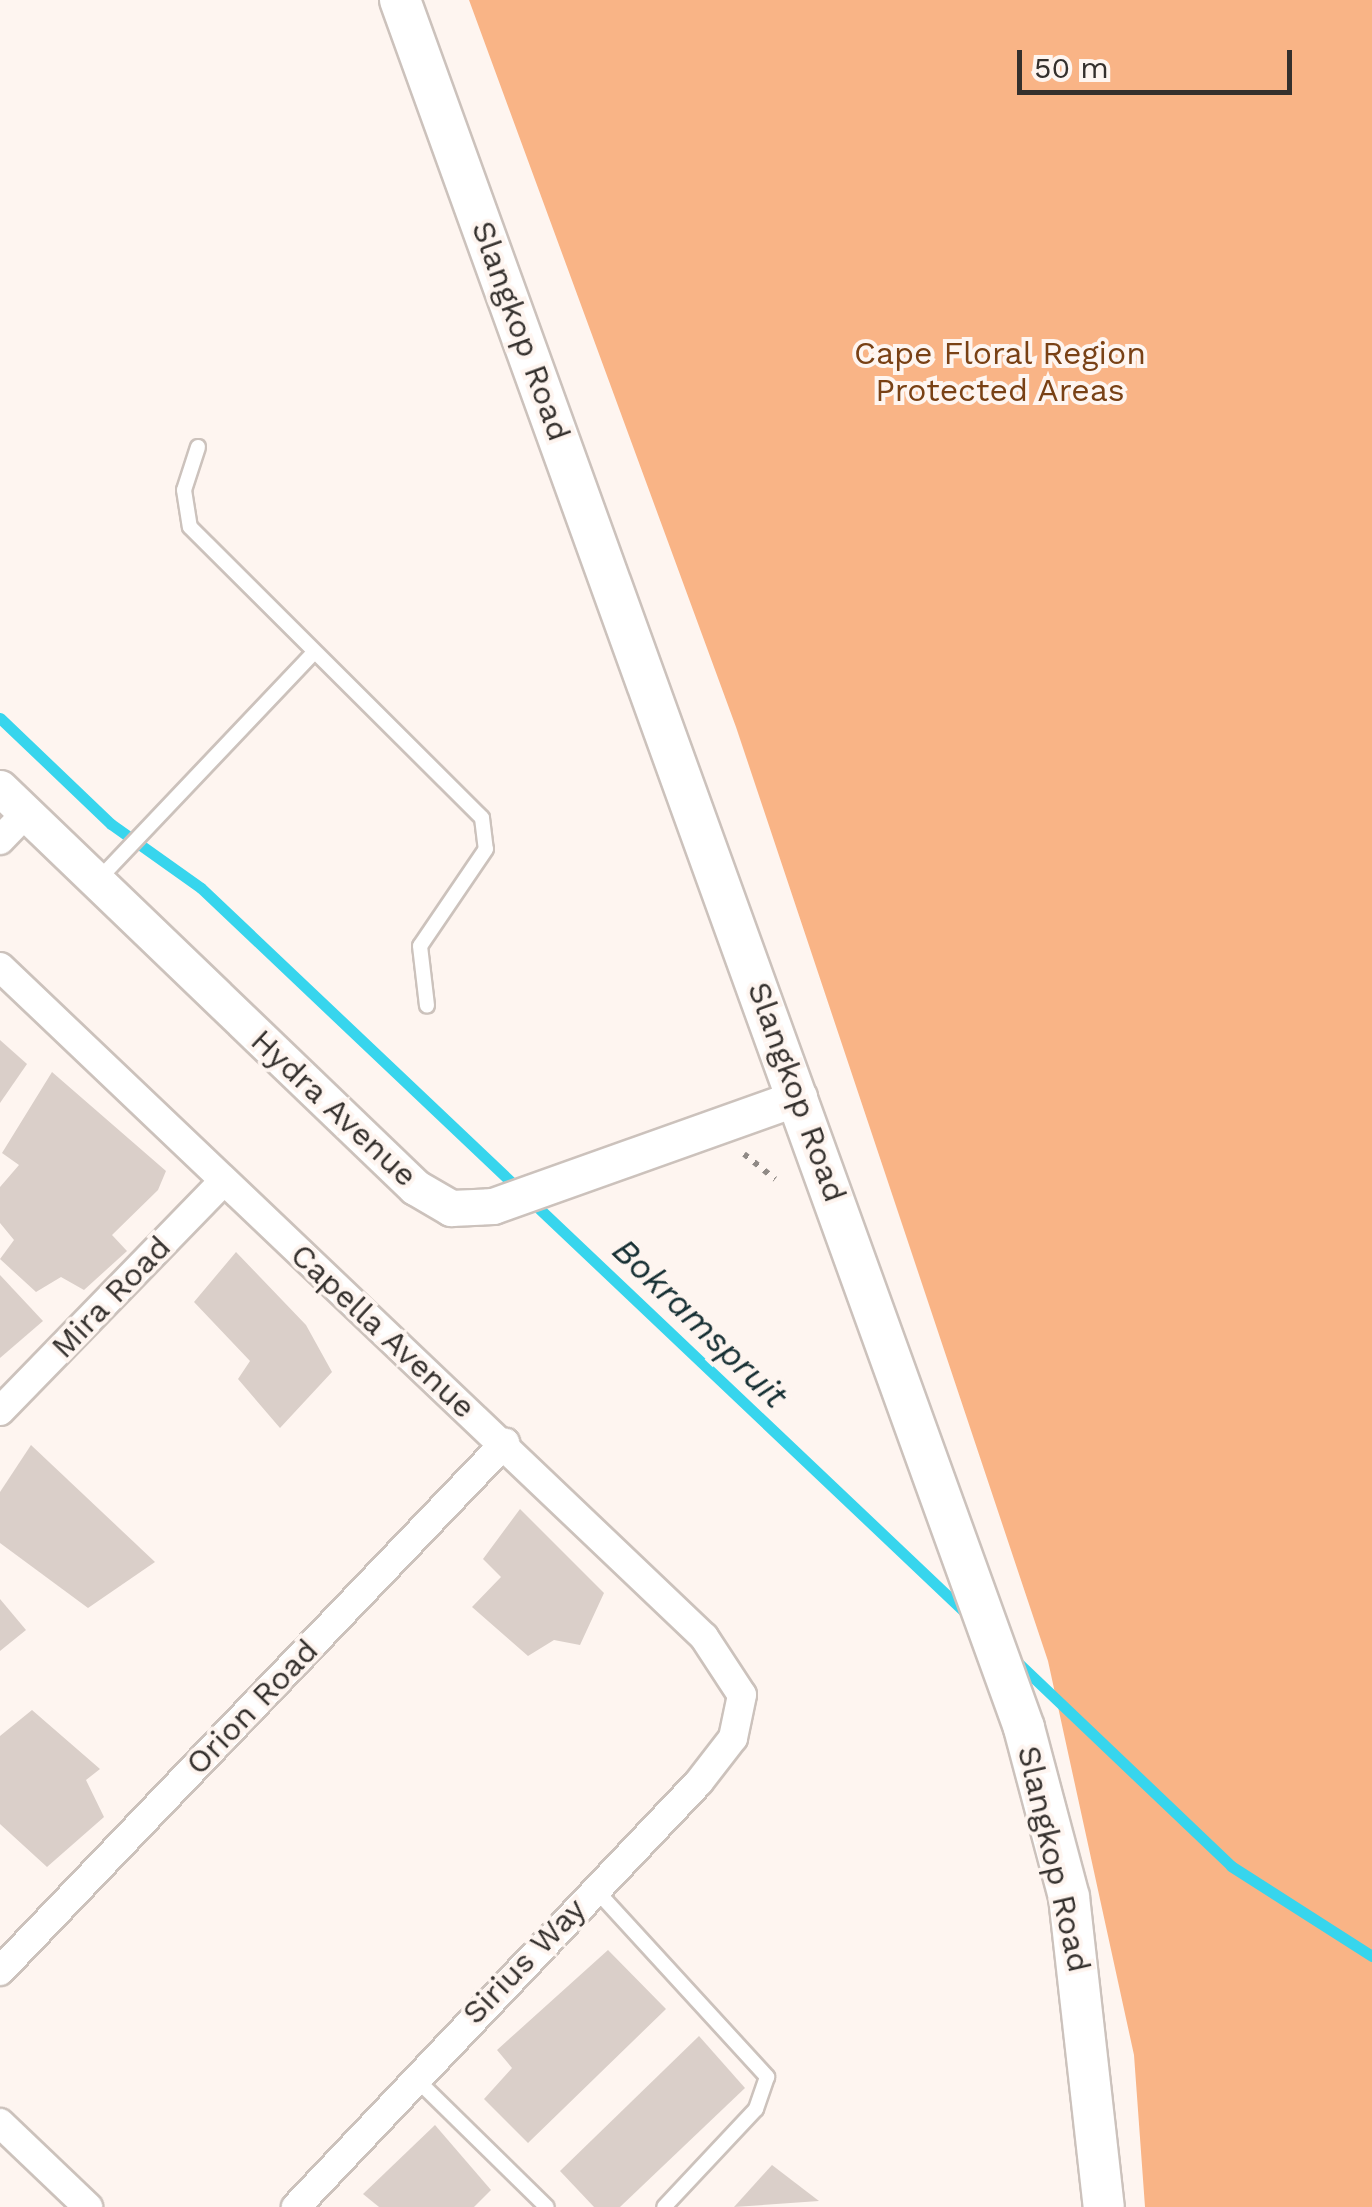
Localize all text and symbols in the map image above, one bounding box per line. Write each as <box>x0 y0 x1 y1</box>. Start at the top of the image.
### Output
scale bar <box>1022 30 1297 92</box>
text: 50 m <box>1034 50 1109 85</box>
street label: Slangkop Road <box>463 216 579 446</box>
park label: Cape Floral Region Protected Areas <box>853 335 1147 410</box>
street label: Slangkop Road <box>739 977 855 1207</box>
street label: Hydra Avenue <box>242 1021 426 1195</box>
street label: Mira Road <box>43 1228 179 1366</box>
water label: Bokramspruit <box>604 1229 796 1417</box>
street label: Capella Avenue <box>282 1235 484 1427</box>
street label: Orion Road <box>178 1631 326 1783</box>
street label: Slangkop Road <box>1009 1742 1099 1976</box>
street label: Sirius Way <box>454 1890 594 2032</box>

